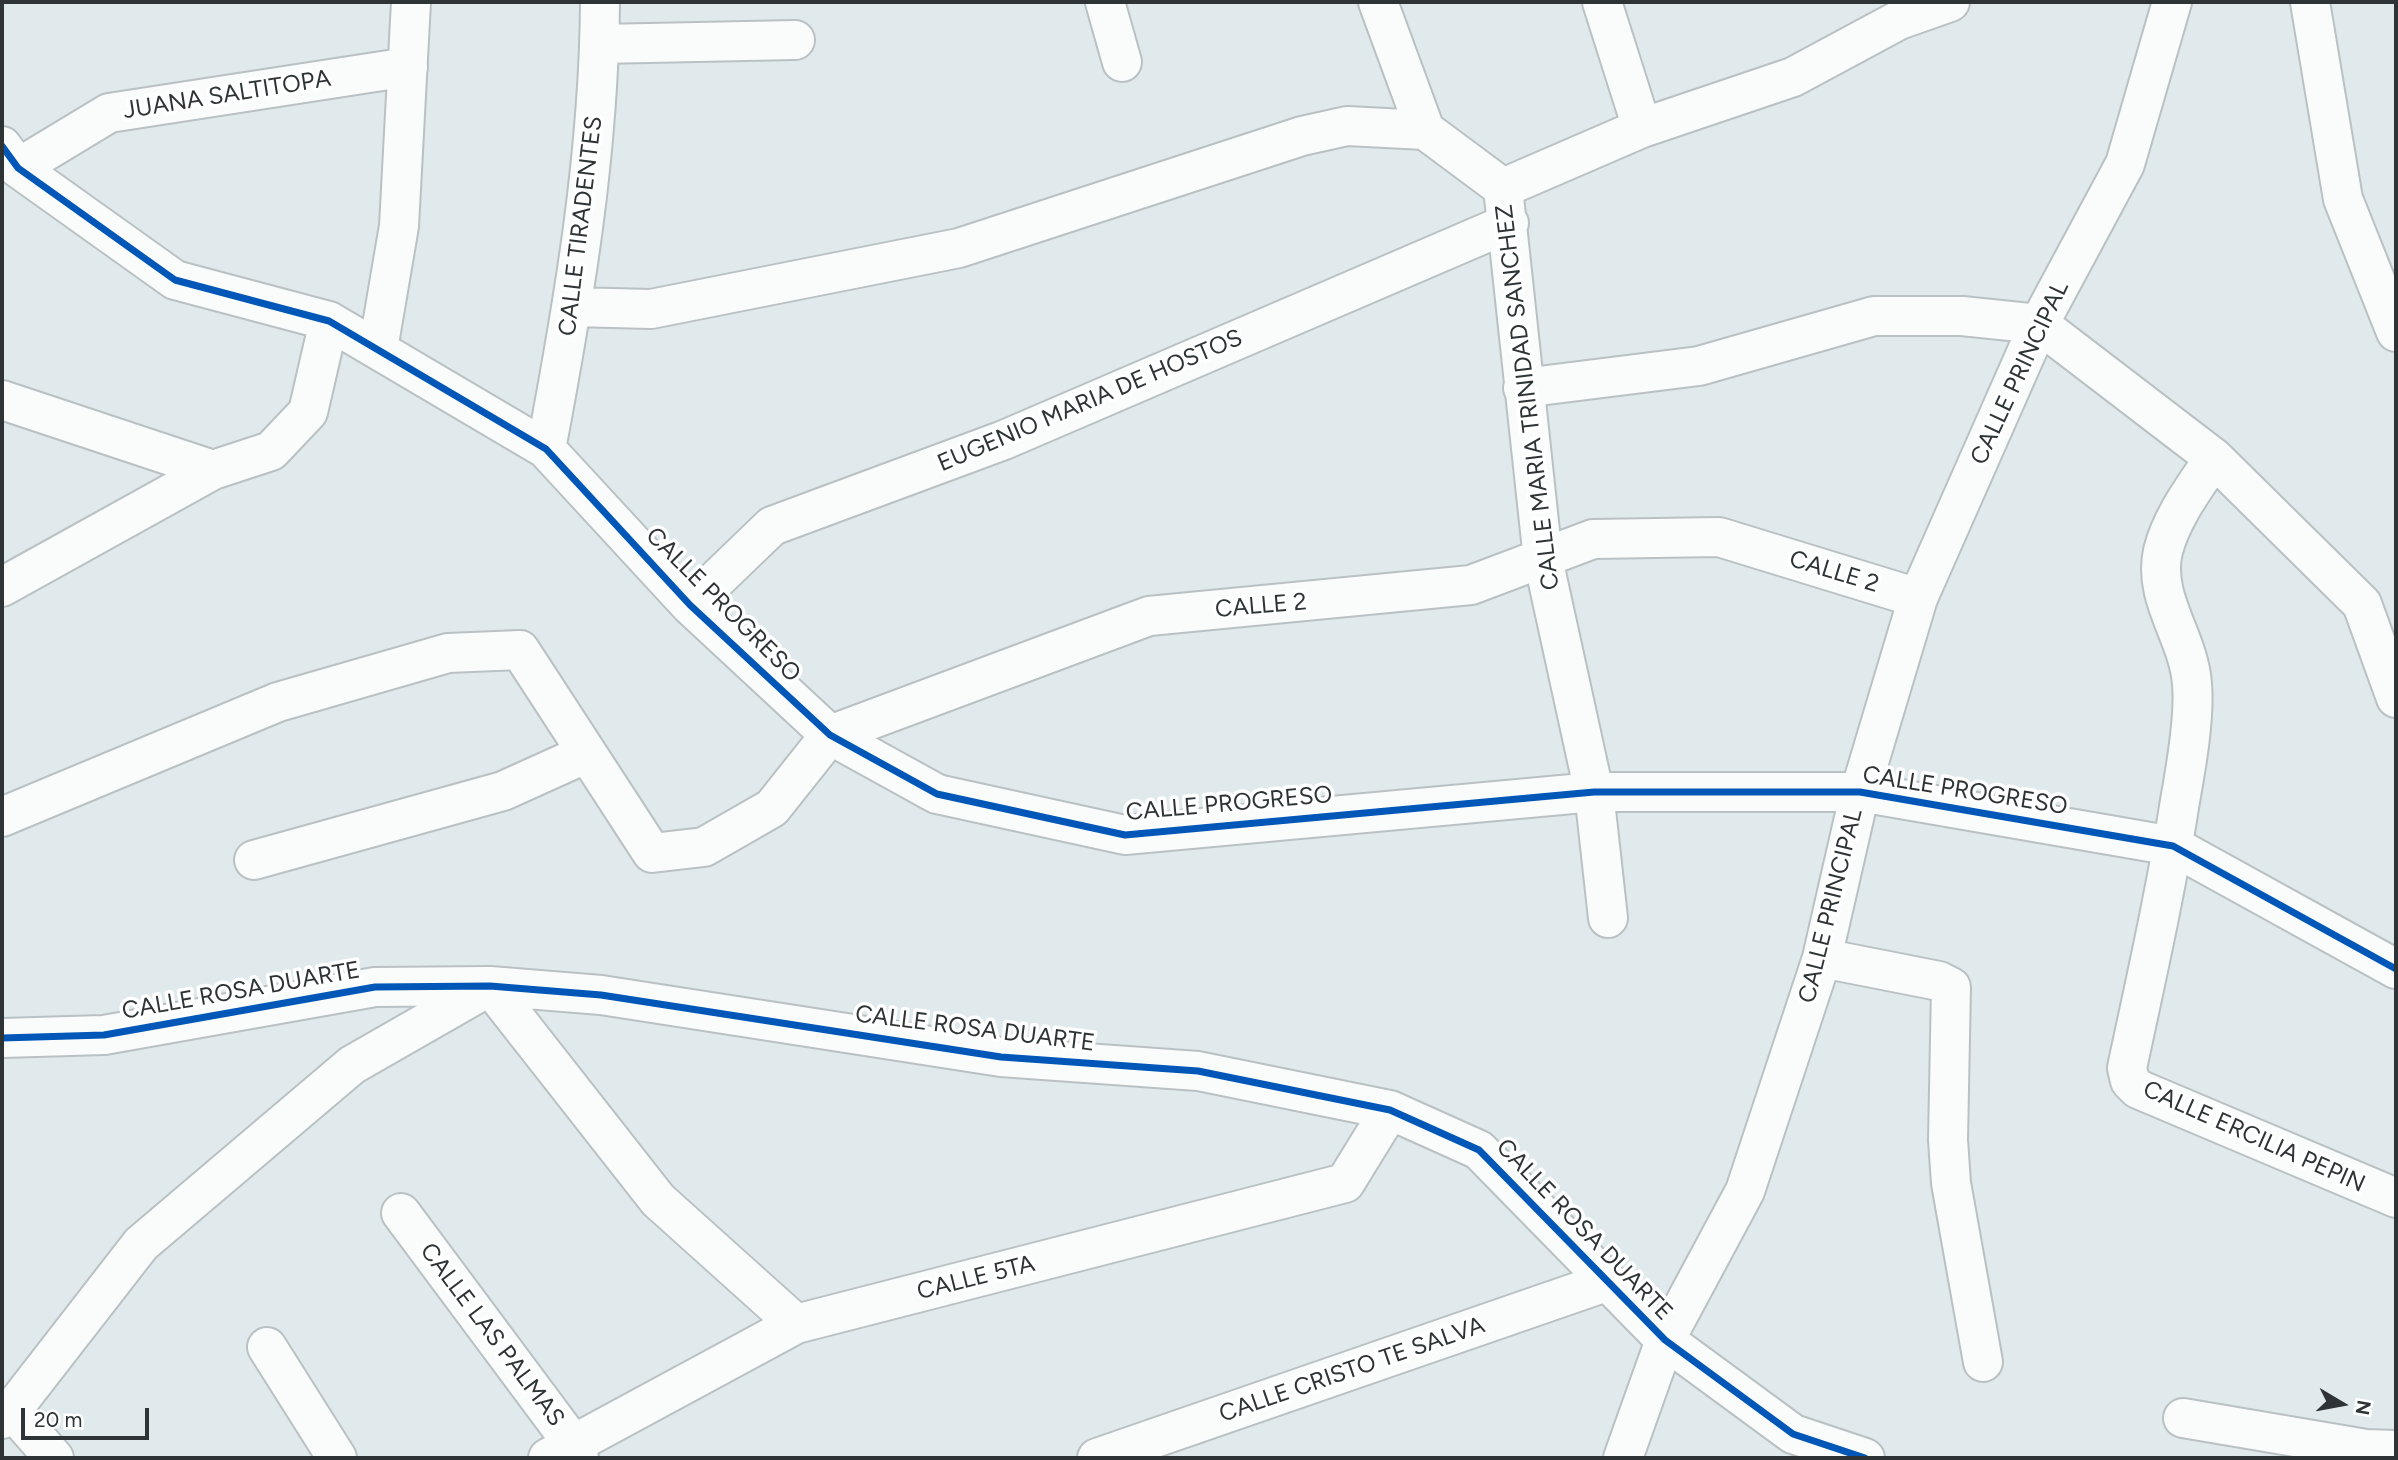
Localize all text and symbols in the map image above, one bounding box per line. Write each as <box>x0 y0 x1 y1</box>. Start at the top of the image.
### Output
street label: JUANA SALTITOPA <box>121 64 333 126</box>
street label: CALLE TIRADENTES <box>553 114 609 338</box>
street label: CALLE MARIA TRINIDAD SANCHEZ <box>1490 202 1566 592</box>
street label: CALLE PRINCIPAL <box>1965 277 2075 469</box>
street label: EUGENIO MARIA DE HOSTOS <box>933 324 1247 478</box>
street label: CALLE PROGRESO <box>640 522 806 688</box>
street label: CALLE 2 <box>1786 545 1882 599</box>
street label: CALLE 2 <box>1214 588 1308 624</box>
street label: CALLE PROGRESO <box>1861 761 2069 821</box>
street label: CALLE PROGRESO <box>1125 781 1333 827</box>
street label: CALLE PRINCIPAL <box>1793 806 1869 1006</box>
street label: CALLE ROSA DUARTE <box>120 956 362 1026</box>
street label: CALLE ROSA DUARTE <box>853 1000 1097 1058</box>
street label: CALLE ERCILIA PEPIN <box>2139 1075 2369 1199</box>
street label: CALLE ROSA DUARTE <box>1490 1133 1678 1327</box>
street label: CALLE LAS PALMAS <box>414 1238 570 1432</box>
street label: CALLE 5TA <box>914 1249 1038 1307</box>
street label: CALLE CRISTO TE SALVA <box>1216 1311 1488 1429</box>
north arrow <box>2307 1369 2377 1439</box>
scale bar <box>24 1394 152 1438</box>
text: N <box>2351 1399 2376 1417</box>
text: 20 m <box>34 1407 82 1432</box>

